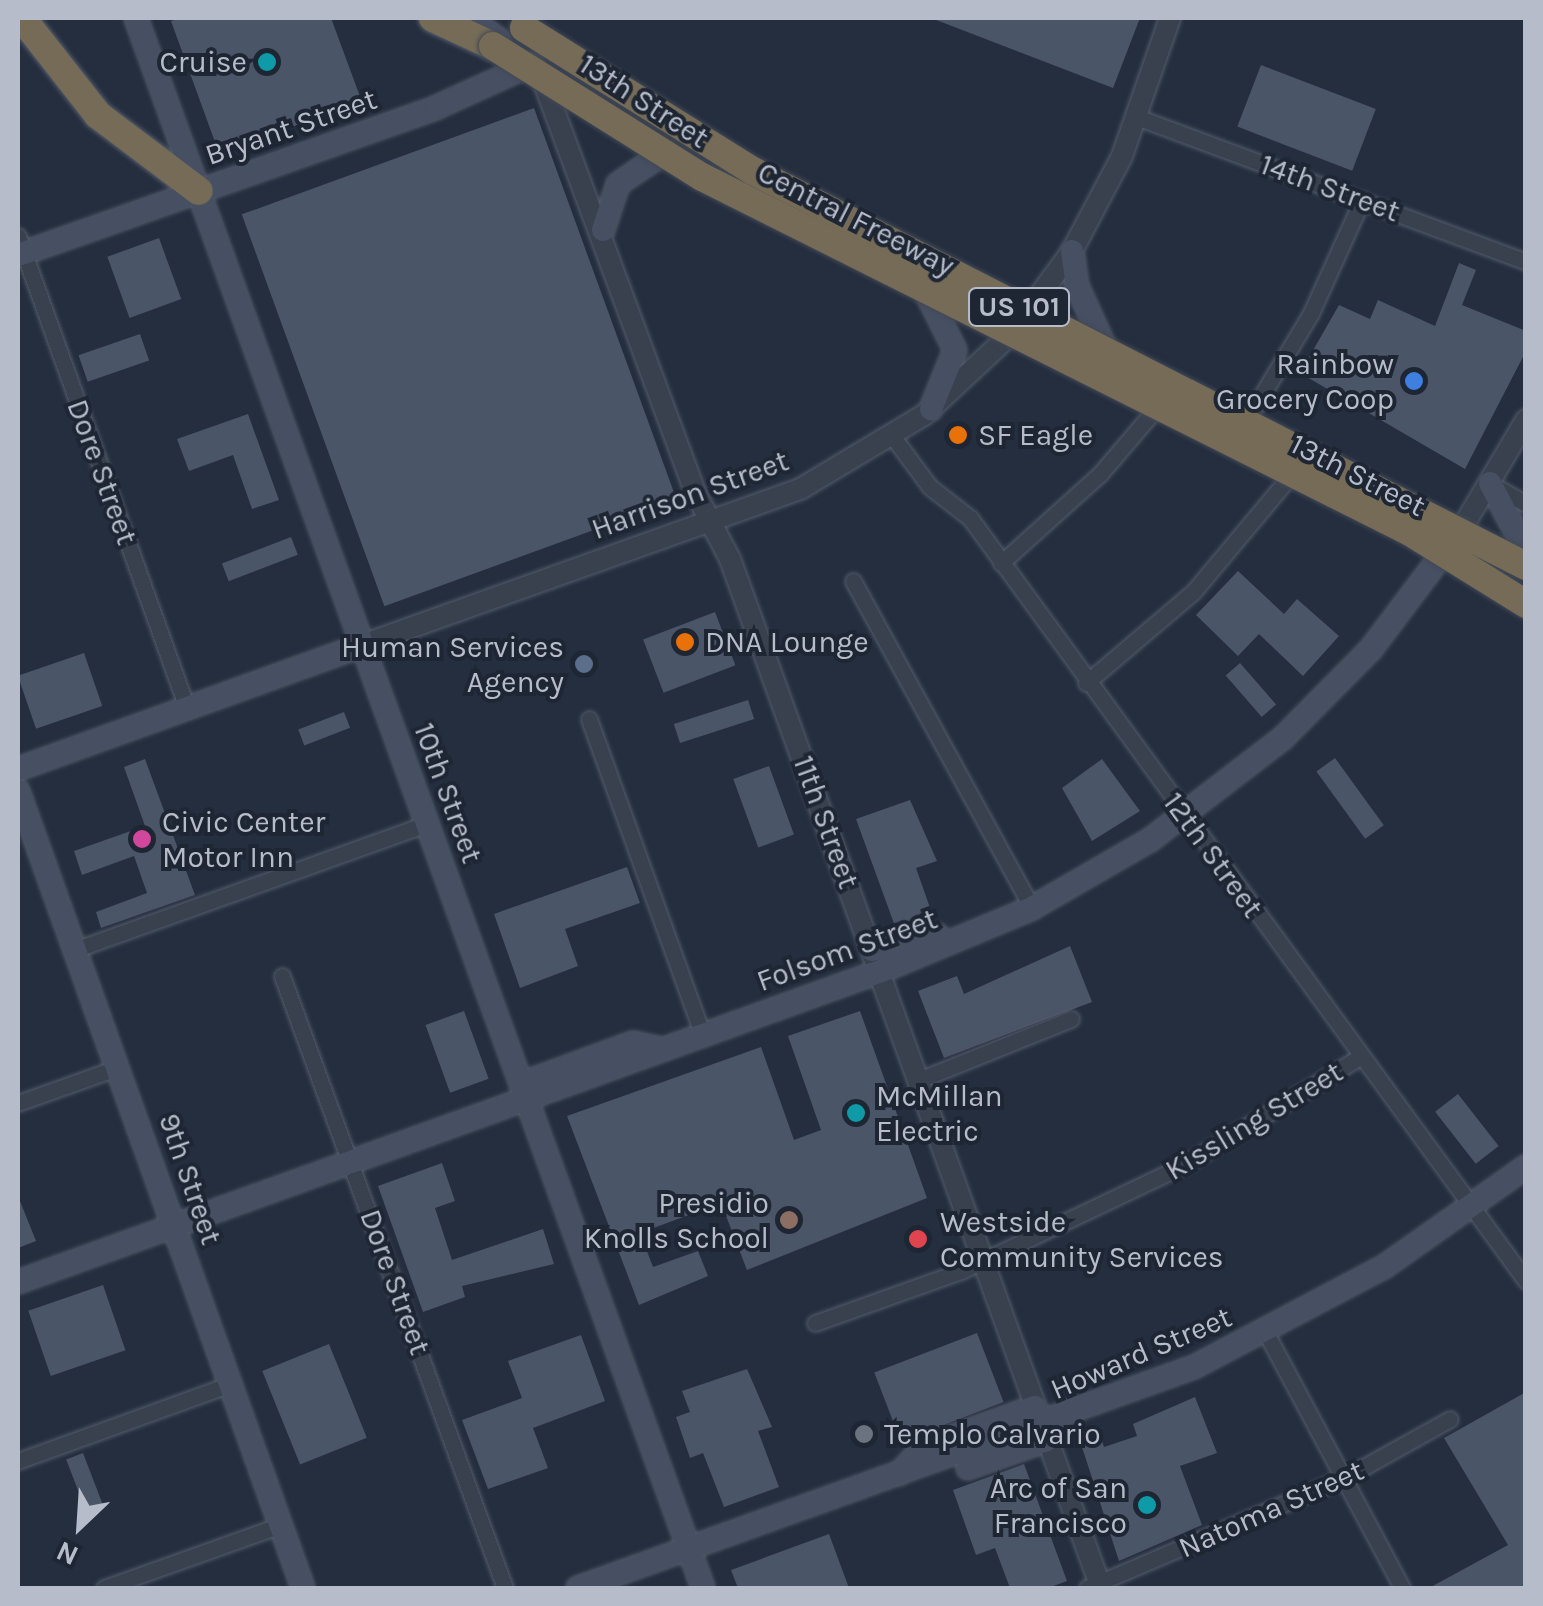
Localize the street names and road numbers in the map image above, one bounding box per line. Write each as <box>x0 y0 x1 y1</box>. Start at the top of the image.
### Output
street label: 13th Street <box>573 46 715 156</box>
street label: Bryant Street <box>201 81 381 173</box>
street label: 14th Street <box>1255 146 1405 230</box>
street label: Central Freeway <box>752 154 960 284</box>
road number: US 101 <box>966 284 1072 330</box>
street label: Dore Street <box>59 394 145 550</box>
street label: 13th Street <box>1285 426 1431 524</box>
street label: Harrison Street <box>587 443 793 547</box>
street label: 10th Street <box>406 718 490 868</box>
street label: 11th Street <box>785 751 867 893</box>
street label: 12th Street <box>1155 785 1271 925</box>
street label: Folsom Street <box>752 901 942 999</box>
street label: Kissling Street <box>1159 1054 1349 1188</box>
street label: 9th Street <box>151 1109 229 1249</box>
street label: Dore Street <box>352 1204 438 1360</box>
street label: Howard Street <box>1045 1299 1237 1407</box>
street label: Natoma Street <box>1173 1452 1369 1566</box>

